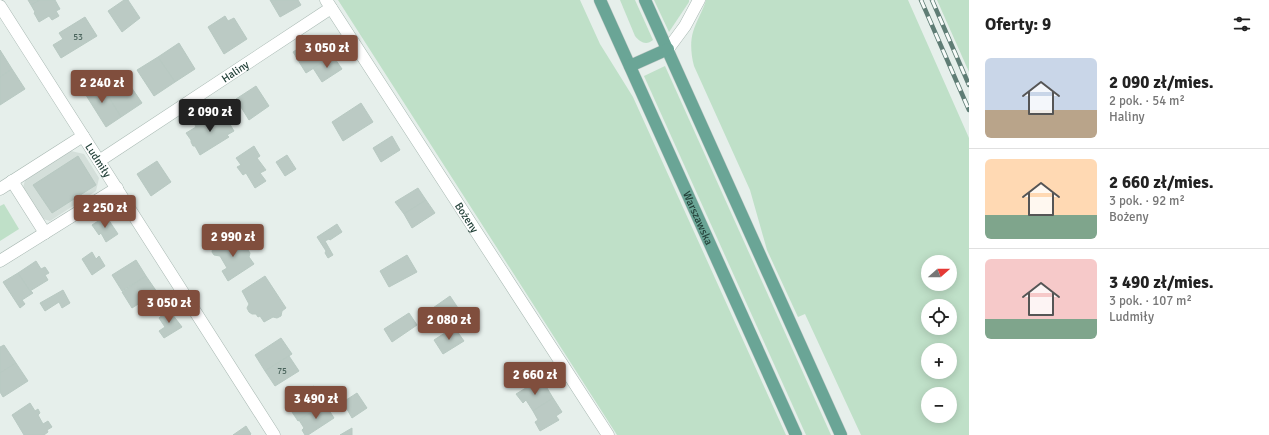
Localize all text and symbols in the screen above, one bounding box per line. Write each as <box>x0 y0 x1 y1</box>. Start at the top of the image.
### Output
icon: filters <box>1231 13 1253 35</box>
text: Oferty: 9 <box>985 14 1051 35</box>
house number: 53 <box>73 32 83 43</box>
pin: 3 050 zł <box>286 35 368 69</box>
text: 3 050 zł <box>305 40 349 56</box>
street label: Haliny <box>219 57 252 85</box>
pin: 2 240 zł <box>61 70 143 104</box>
text: 2 090 zł/mies. <box>1109 72 1214 93</box>
icon: home <box>1017 74 1065 122</box>
text: 2 240 zł <box>80 75 124 91</box>
text: 2 pok. · 54 m² <box>1109 93 1185 109</box>
pin: 2 090 zł <box>169 99 251 133</box>
text: 2 090 zł <box>188 104 232 120</box>
text: Haliny <box>1109 109 1145 125</box>
street label: Ludmiły <box>83 141 115 181</box>
text: 2 660 zł/mies. <box>1109 172 1214 193</box>
icon: home <box>1017 175 1065 223</box>
street label: Warszawska <box>680 189 716 247</box>
text: 3 pok. · 92 m² <box>1109 193 1185 209</box>
pin: 2 250 zł <box>64 195 146 229</box>
text: 2 250 zł <box>83 200 127 216</box>
street label: Bożeny <box>452 200 482 236</box>
text: Bożeny <box>1109 209 1149 225</box>
pin: 2 990 zł <box>192 224 274 258</box>
text: 2 990 zł <box>211 229 255 245</box>
north arrow <box>921 255 957 291</box>
map controls <box>921 255 957 423</box>
text: 3 490 zł/mies. <box>1109 272 1214 293</box>
icon: home <box>1017 275 1065 323</box>
pin: 3 050 zł <box>128 290 210 324</box>
text: 3 pok. · 107 m² <box>1109 293 1192 309</box>
text: 3 050 zł <box>147 295 191 311</box>
button: locate <box>921 299 957 335</box>
pin: 2 080 zł <box>408 307 490 341</box>
text: Ludmiły <box>1109 309 1154 325</box>
text: 2 080 zł <box>427 312 471 328</box>
button: + <box>921 343 957 379</box>
pin: 2 660 zł <box>494 362 576 396</box>
house number: 75 <box>277 366 287 377</box>
text: 2 660 zł <box>513 367 557 383</box>
pin: 3 490 zł <box>275 386 357 420</box>
button: − <box>921 387 957 423</box>
text: 3 490 zł <box>294 391 338 407</box>

